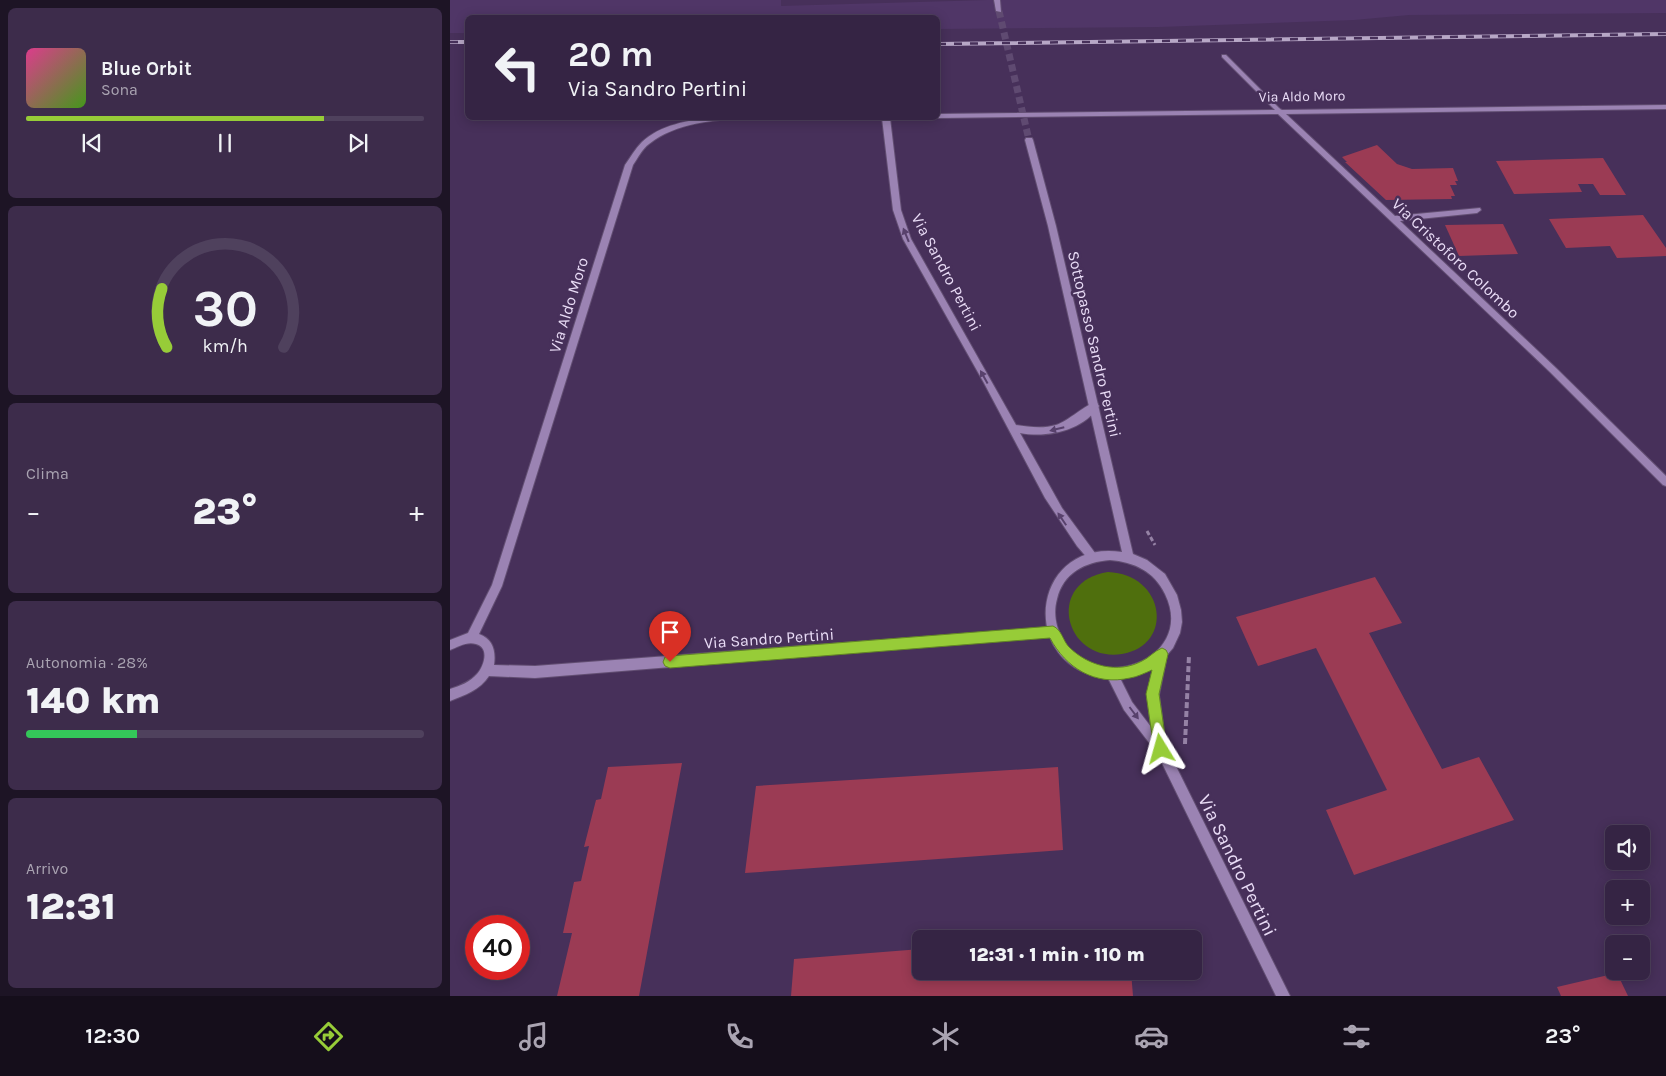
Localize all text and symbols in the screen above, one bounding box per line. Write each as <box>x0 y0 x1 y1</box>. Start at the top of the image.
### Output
text: 20 m <box>568 34 653 75</box>
icon: left <box>485 35 550 100</box>
text: Blue Orbit <box>101 58 192 80</box>
text: Via Sandro Pertini <box>568 76 747 102</box>
text: Sona <box>101 80 138 99</box>
street label: Via Aldo Moro <box>1259 87 1345 106</box>
icon: previous <box>78 129 106 157</box>
icon: pause <box>211 129 239 157</box>
icon: next <box>344 129 372 157</box>
street label: Via Cristoforo Colombo <box>1388 194 1523 322</box>
street label: Via Sandro Pertini <box>908 210 986 334</box>
one-way arrow <box>902 227 910 242</box>
street label: Sottopasso Sandro Pertini <box>1064 249 1125 439</box>
street label: Via Aldo Moro <box>545 255 592 355</box>
text: 30 <box>192 278 258 339</box>
text: km/h <box>202 336 248 357</box>
one-way arrow <box>980 370 989 383</box>
one-way arrow <box>1049 425 1064 433</box>
text: Clima <box>26 464 69 483</box>
text: 23° <box>192 489 258 534</box>
text: − <box>26 495 41 528</box>
text: + <box>409 495 424 528</box>
one-way arrow <box>1057 513 1067 526</box>
pin <box>649 611 691 662</box>
icon: arrive <box>656 618 684 646</box>
street label: Via Sandro Pertini <box>703 624 835 653</box>
text: Autonomia · 28% <box>26 653 148 672</box>
text: 140 km <box>26 678 161 723</box>
one-way arrow <box>1128 706 1139 719</box>
position arrow <box>1134 722 1186 774</box>
street label: Via Sandro Pertini <box>1193 791 1281 940</box>
map controls <box>1605 825 1650 980</box>
button: sound <box>1605 825 1650 870</box>
text: Arrivo <box>26 859 68 878</box>
button: + <box>1605 880 1650 925</box>
text: 12:31 <box>26 884 116 929</box>
speed limit sign: 40 <box>465 915 530 980</box>
button: − <box>1605 935 1650 980</box>
text: 12:31 · 1 min · 110 m <box>969 944 1145 966</box>
icon: directions <box>311 1019 346 1054</box>
icon: music <box>516 1019 551 1054</box>
icon: phone <box>722 1019 757 1054</box>
icon: climate <box>928 1019 963 1054</box>
icon: car <box>1134 1019 1169 1054</box>
icon: filters <box>1339 1019 1374 1054</box>
text: 12:30 <box>85 1023 140 1049</box>
text: 23° <box>1545 1023 1581 1049</box>

